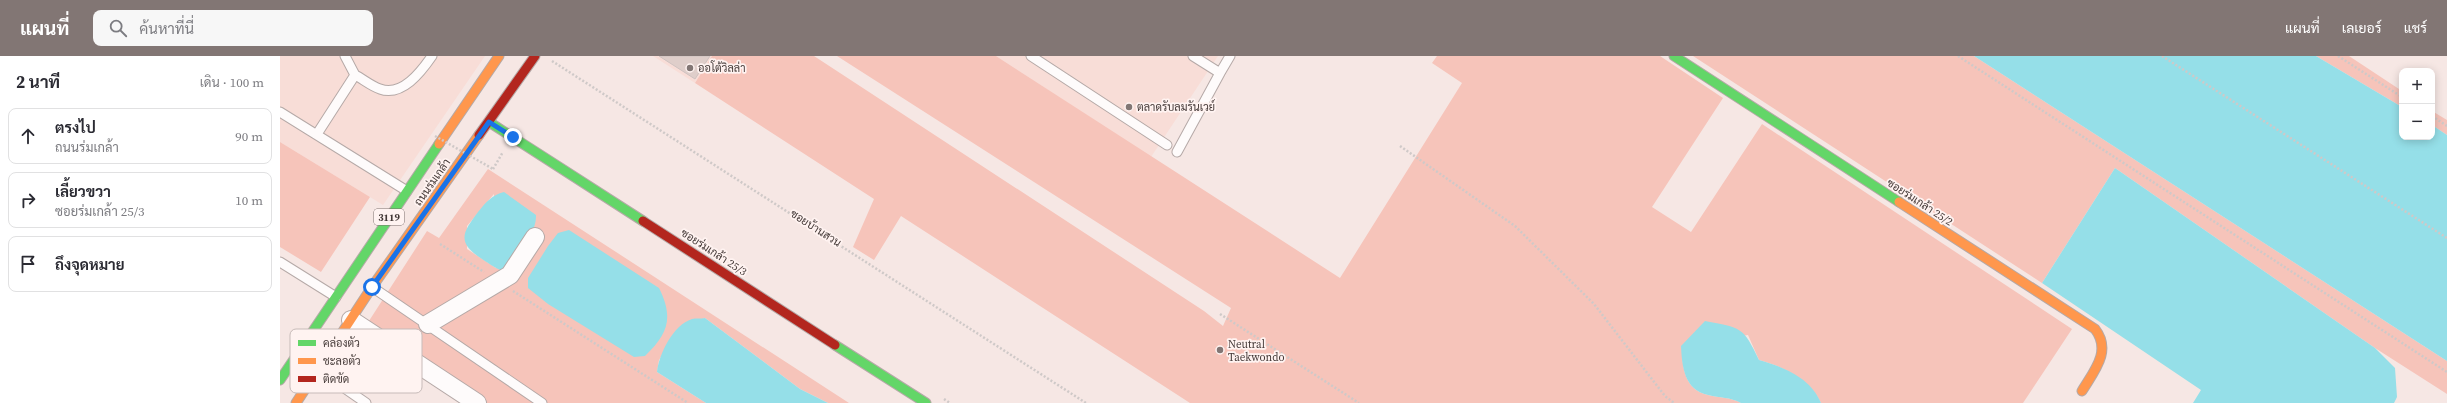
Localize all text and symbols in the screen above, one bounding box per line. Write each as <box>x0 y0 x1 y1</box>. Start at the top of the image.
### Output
search box <box>93 10 373 46</box>
text: แผนที่ <box>20 15 69 41</box>
icon: search <box>107 17 129 39</box>
text: ค้นหาที่นี่ <box>139 18 194 39</box>
text: แผนที่ <box>2285 18 2320 38</box>
text: เลเยอร์ <box>2342 18 2382 38</box>
text: แชร์ <box>2404 18 2427 38</box>
place label: ออโต้วิลล่า <box>698 60 746 76</box>
marker: ออโต้วิลล่า <box>685 63 695 73</box>
map controls <box>2399 68 2435 140</box>
button: + <box>2399 68 2435 104</box>
text: 2 นาที <box>16 70 60 94</box>
text: เดิน · 100 m <box>200 74 264 91</box>
place label: ตลาดรับลมรันเวย์ <box>1137 99 1215 115</box>
marker: ตลาดรับลมรันเวย์ <box>1124 102 1134 112</box>
button: − <box>2399 104 2435 140</box>
text: ตรงไป <box>55 117 96 138</box>
icon: ahead <box>17 125 39 147</box>
text: 90 m <box>235 128 263 145</box>
route end <box>504 128 522 146</box>
text: ถนนร่มเกล้า <box>55 139 119 156</box>
street label: ถนนร่มเกล้า <box>411 156 454 209</box>
street label: ซอยร่มเกล้า 25/2 <box>1884 175 1956 230</box>
text: เลี้ยวขวา <box>55 181 111 202</box>
icon: right <box>17 189 39 211</box>
text: 10 m <box>235 192 263 209</box>
text: ซอยร่มเกล้า 25/3 <box>55 203 145 220</box>
street label: ซอยบ้านสวน <box>787 206 844 250</box>
road number: 3119 <box>374 209 404 225</box>
street label: ซอยร่มเกล้า 25/3 <box>678 225 750 280</box>
icon: arrive <box>17 253 39 275</box>
text: ถึงจุดหมาย <box>55 254 125 275</box>
route start <box>363 278 381 296</box>
legend <box>290 329 422 393</box>
text: คล่องตัว <box>323 336 360 351</box>
place label: Neutral Taekwondo <box>1228 337 1284 365</box>
marker: Neutral Taekwondo <box>1215 345 1225 355</box>
text: ชะลอตัว <box>323 354 361 369</box>
text: ติดขัด <box>323 372 349 387</box>

